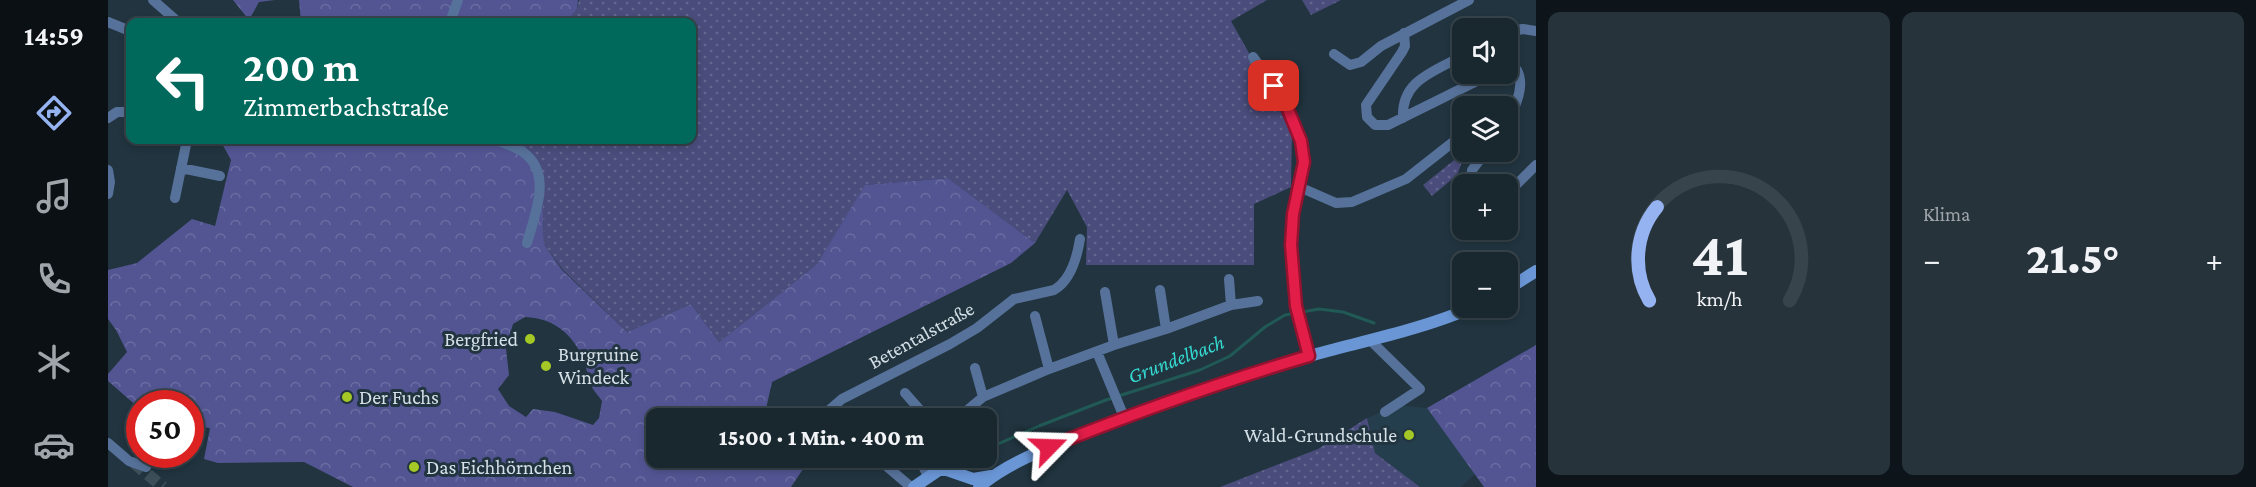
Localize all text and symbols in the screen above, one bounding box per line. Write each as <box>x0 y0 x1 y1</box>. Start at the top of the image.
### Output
map controls <box>1452 18 1518 318</box>
button: sound <box>1452 18 1518 84</box>
text: 14:59 <box>24 21 84 51</box>
icon: left <box>144 42 222 120</box>
text: 200 m <box>243 43 359 90</box>
pin <box>1248 60 1299 111</box>
icon: arrive <box>1257 69 1290 102</box>
icon: directions <box>33 92 75 134</box>
text: Zimmerbachstraße <box>243 92 449 122</box>
button: layers <box>1452 96 1518 162</box>
button: + <box>1452 174 1518 240</box>
icon: music <box>33 175 75 217</box>
text: Klima <box>1923 203 1970 225</box>
text: 41 <box>1691 219 1747 288</box>
text: 21.5° <box>2026 233 2120 283</box>
text: − <box>1923 241 1940 278</box>
text: + <box>2206 241 2223 278</box>
button: − <box>1452 252 1518 318</box>
icon: phone <box>33 258 75 300</box>
text: km/h <box>1696 287 1743 311</box>
street label: Betentalstraße <box>864 297 978 373</box>
place label: Bergfried <box>444 328 518 351</box>
water label: Grundelbach <box>1124 330 1228 388</box>
marker: Bergfried <box>523 332 537 346</box>
icon: climate <box>33 341 75 383</box>
place label: Burgruine Windeck <box>558 343 639 388</box>
marker: Burgruine Windeck <box>539 359 553 373</box>
place label: Der Fuchs <box>359 386 439 408</box>
speed limit sign: 50 <box>126 390 204 468</box>
marker: Der Fuchs <box>340 390 354 404</box>
position arrow <box>1017 415 1081 479</box>
icon: car <box>33 424 75 466</box>
place label: Wald-Grundschule <box>1244 424 1397 446</box>
text: 15:00 · 1 Min. · 400 m <box>719 425 924 450</box>
marker: Wald-Grundschule <box>1402 428 1416 442</box>
place label: Das Eichhörnchen <box>426 456 572 478</box>
marker: Das Eichhörnchen <box>407 460 421 474</box>

